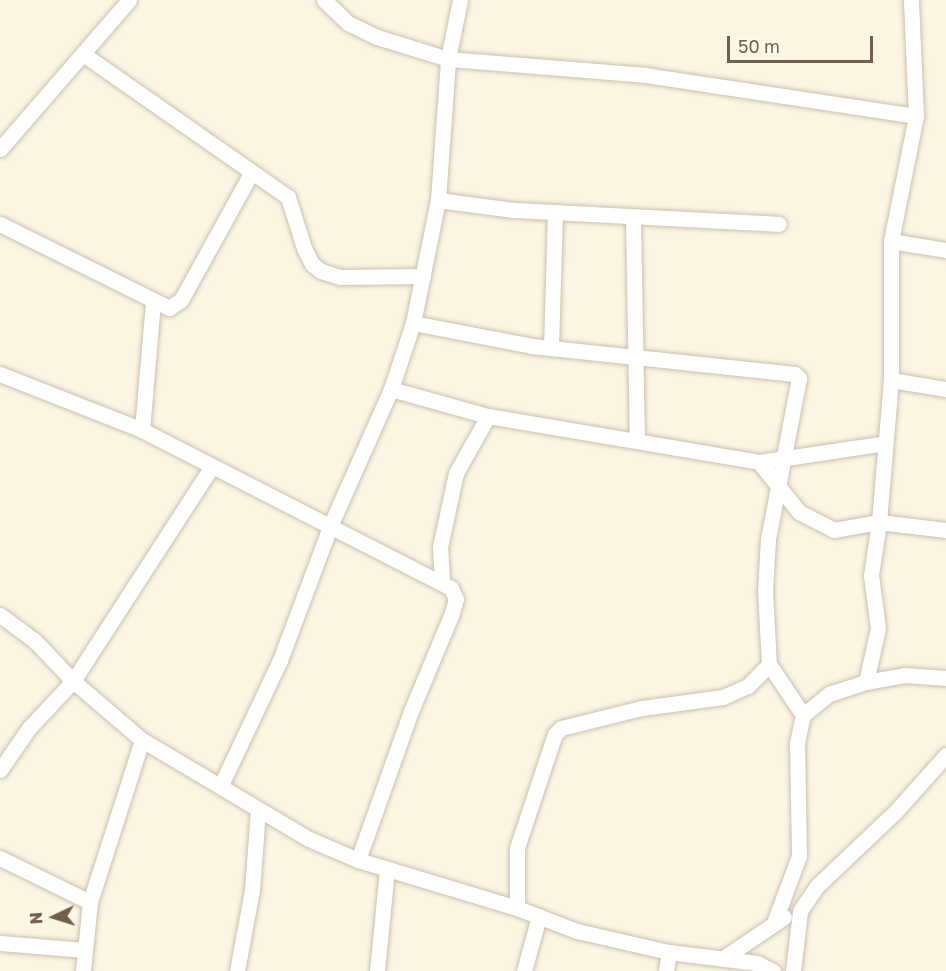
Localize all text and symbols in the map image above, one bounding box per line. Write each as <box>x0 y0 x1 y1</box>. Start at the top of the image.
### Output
scale bar <box>730 24 876 62</box>
text: 50 m <box>738 35 780 57</box>
north arrow <box>24 887 84 947</box>
text: N <box>26 911 46 925</box>

